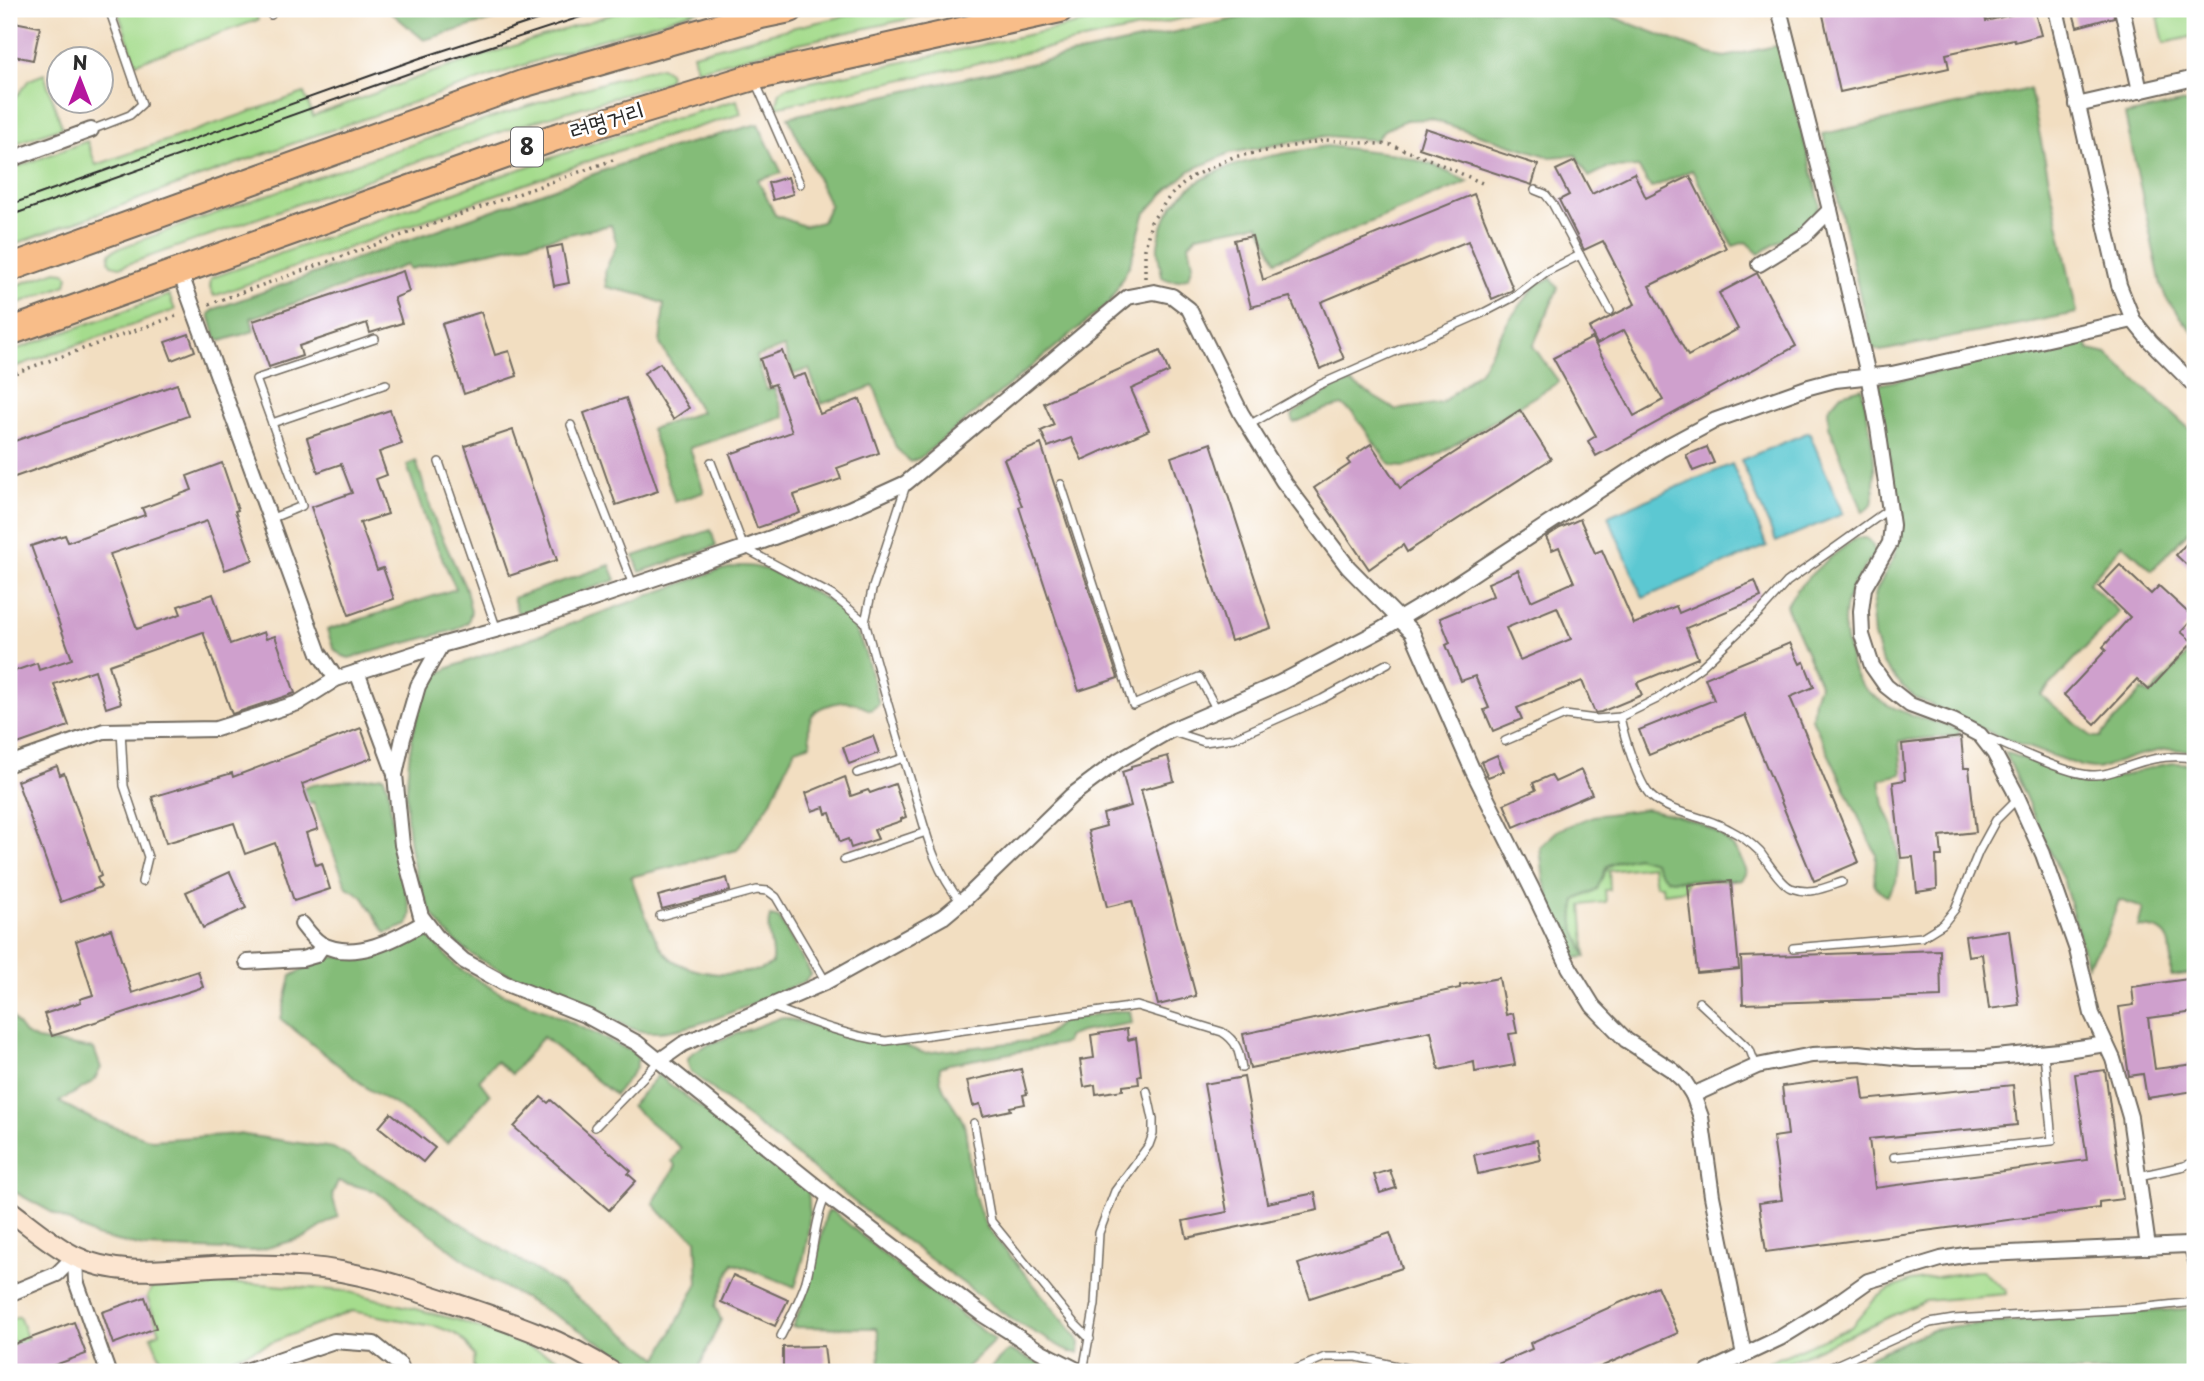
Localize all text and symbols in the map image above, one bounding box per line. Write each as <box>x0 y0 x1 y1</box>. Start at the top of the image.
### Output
north arrow <box>46 46 116 116</box>
text: N <box>72 48 88 76</box>
street label: 려명거리 <box>564 91 649 148</box>
road number: 8 <box>511 128 543 166</box>

